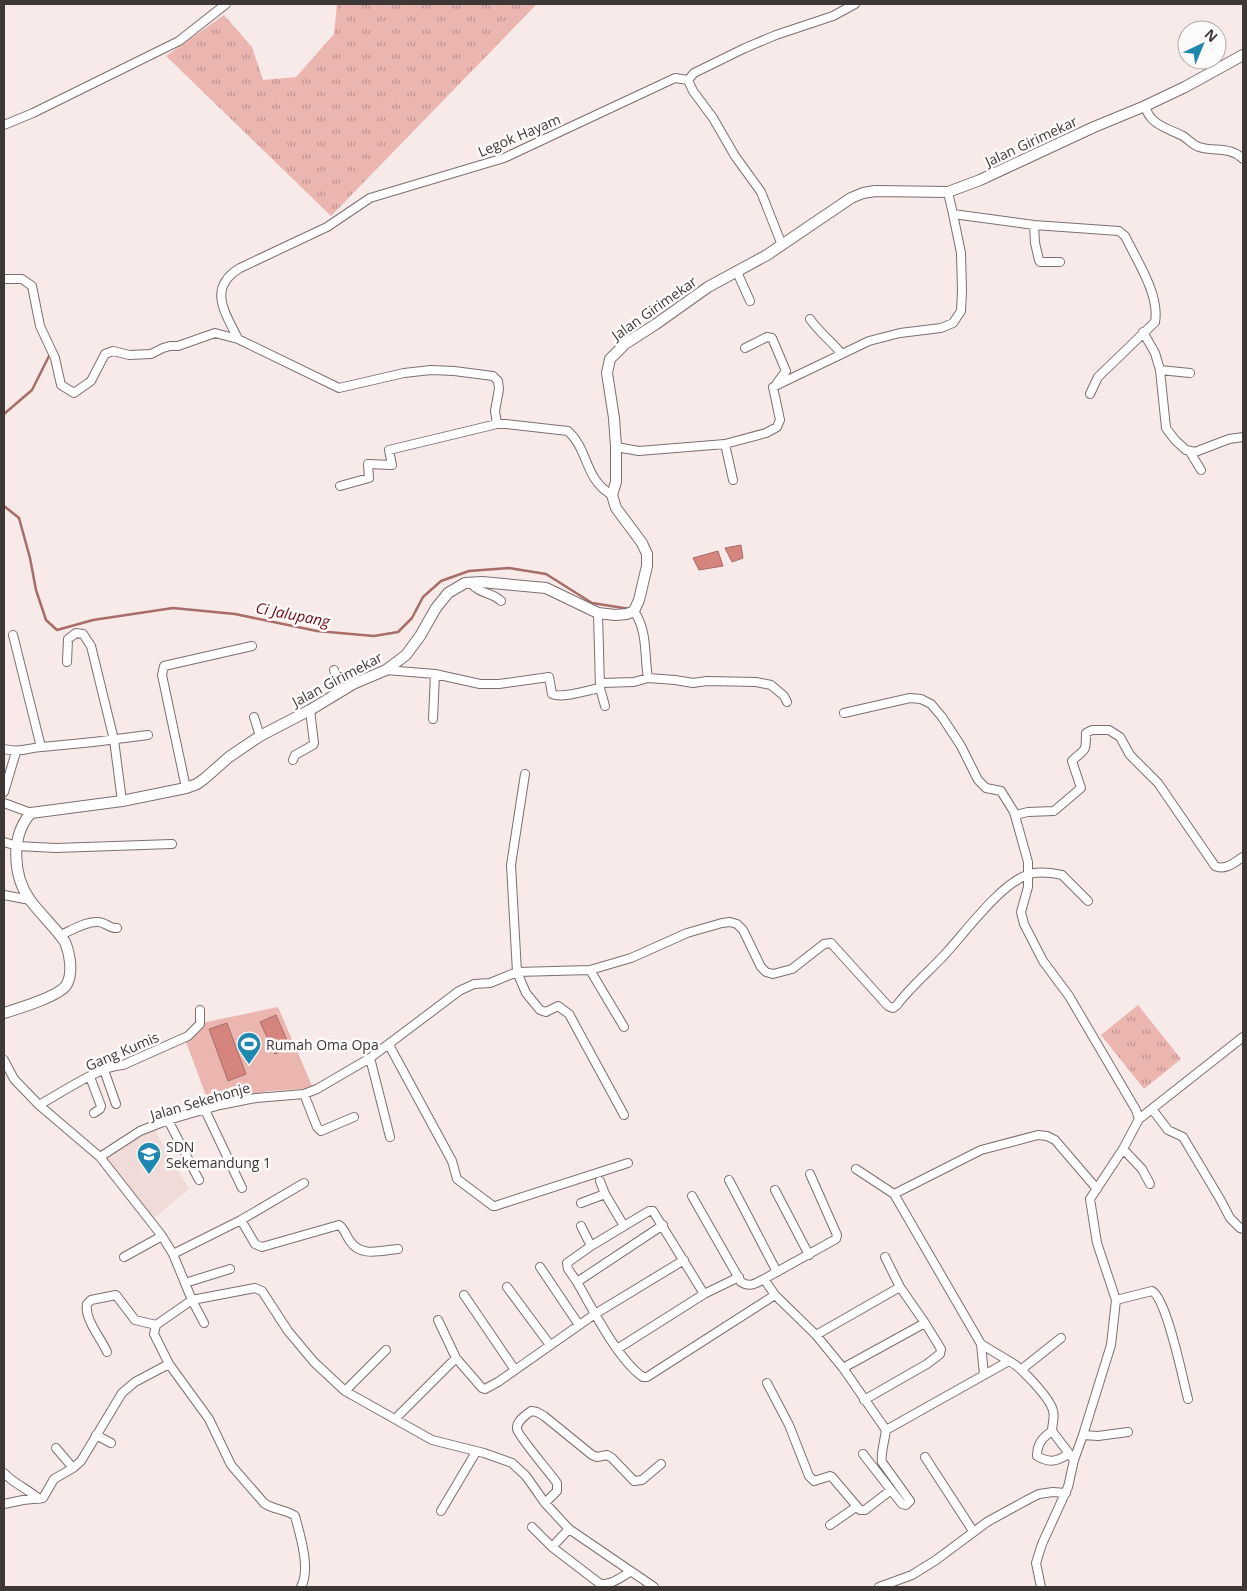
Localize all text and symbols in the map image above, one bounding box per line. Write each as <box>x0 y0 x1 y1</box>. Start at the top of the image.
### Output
north arrow <box>1177 20 1227 70</box>
text: N <box>1201 24 1222 46</box>
street label: Legok Hayam <box>475 109 563 161</box>
street label: Jalan Girimekar <box>980 111 1080 172</box>
street label: Jalan Girimekar <box>606 271 701 346</box>
water label: Ci Jalupang <box>254 597 333 631</box>
street label: Jalan Girimekar <box>287 647 386 712</box>
street label: Gang Kumis <box>82 1027 162 1075</box>
sports icon: Rumah Oma Opa <box>236 1031 262 1065</box>
place label: Rumah Oma Opa <box>266 1035 379 1054</box>
street label: Jalan Sekehonje <box>146 1078 252 1125</box>
place label: SDN Sekemandung 1 <box>166 1137 271 1172</box>
school or university icon: SDN Sekemandung 1 <box>136 1141 162 1175</box>

